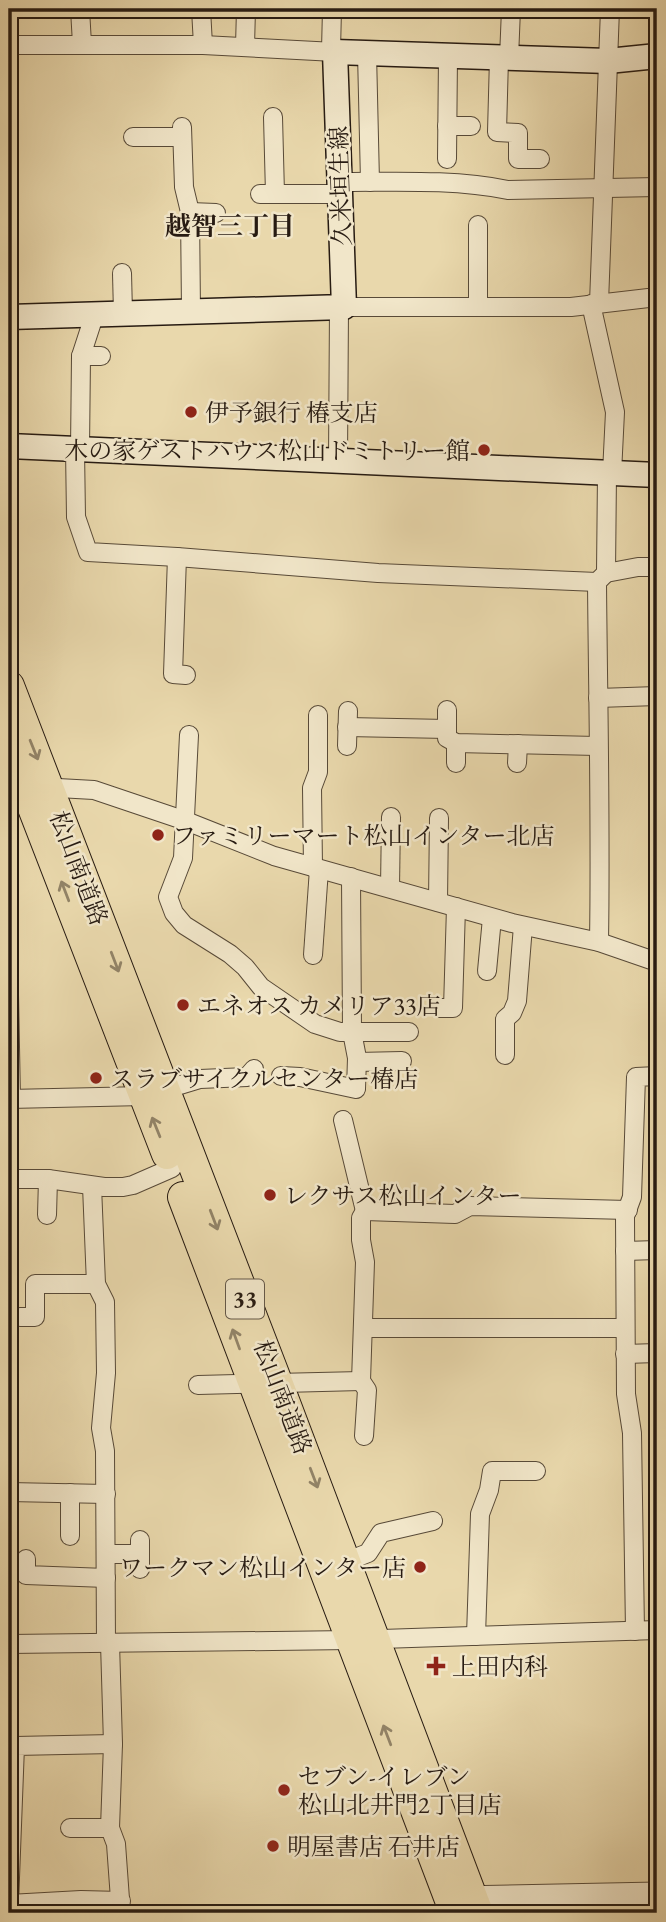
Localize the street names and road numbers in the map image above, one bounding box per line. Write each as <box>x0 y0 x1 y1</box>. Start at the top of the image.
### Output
street label: 久米垣生線 <box>322 125 358 247</box>
street label: 松山南道路 <box>43 806 115 930</box>
road number: 33 <box>226 1280 264 1318</box>
street label: 松山南道路 <box>247 1335 319 1459</box>

